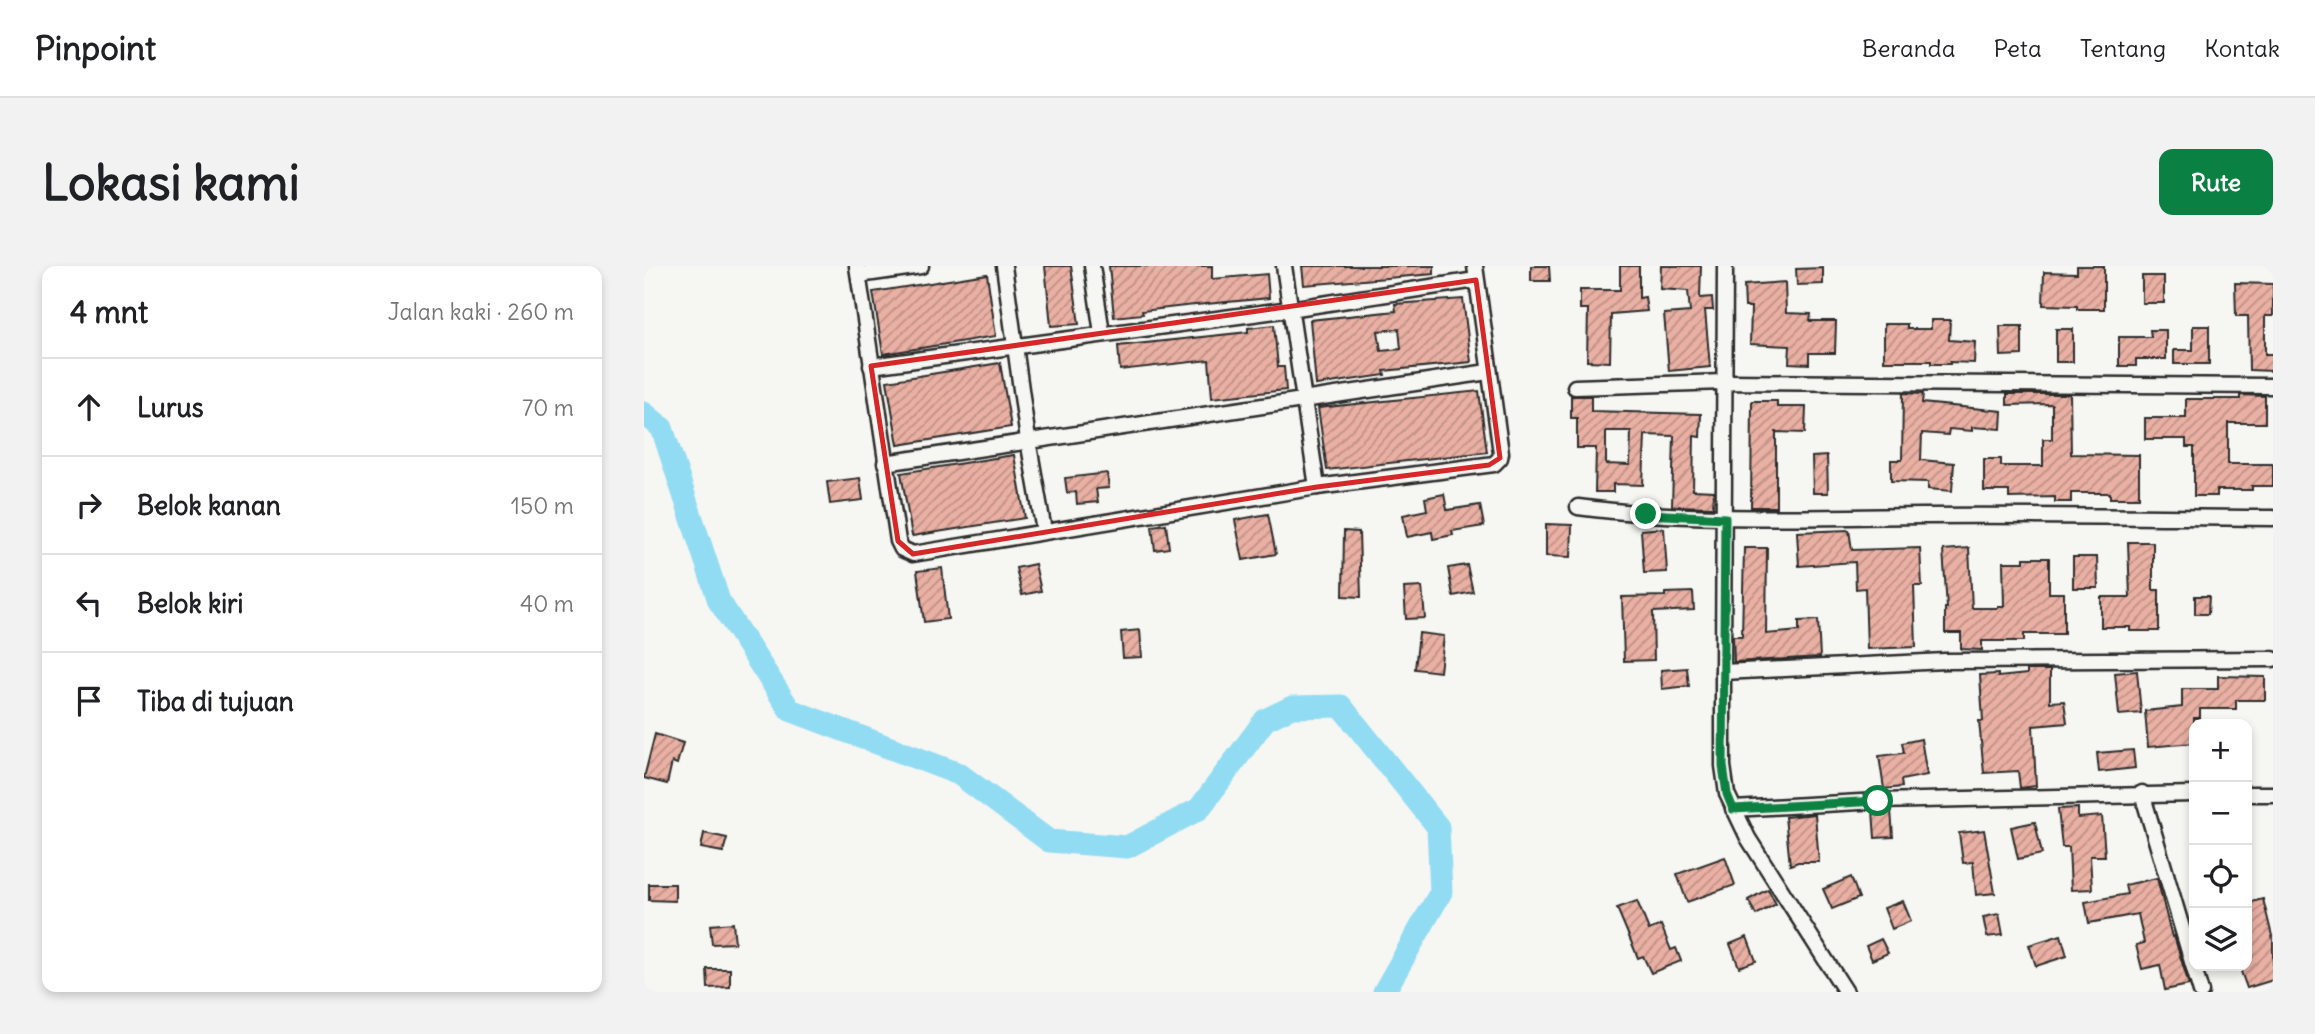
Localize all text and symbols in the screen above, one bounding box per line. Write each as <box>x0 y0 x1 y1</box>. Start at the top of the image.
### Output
text: Pinpoint <box>35 27 156 69</box>
text: Beranda <box>1862 33 1955 63</box>
text: Peta <box>1993 33 2042 63</box>
text: Tentang <box>2080 33 2166 63</box>
text: Kontak <box>2204 33 2280 63</box>
button: Rute <box>2159 149 2273 215</box>
text: Lokasi kami <box>42 152 300 213</box>
text: 4 mnt <box>70 293 148 331</box>
text: Jalan kaki · 260 m <box>388 297 574 326</box>
icon: ahead <box>70 388 108 426</box>
text: Lurus <box>137 391 204 424</box>
text: 70 m <box>522 393 574 422</box>
icon: right <box>70 486 108 524</box>
text: Belok kanan <box>137 489 281 522</box>
text: 150 m <box>511 491 574 520</box>
route end <box>1630 498 1661 529</box>
icon: left <box>70 584 108 622</box>
text: Belok kiri <box>137 587 243 620</box>
text: 40 m <box>520 589 574 618</box>
icon: arrive <box>70 682 108 720</box>
text: Tiba di tujuan <box>137 685 294 718</box>
map controls <box>2189 719 2252 971</box>
button: + <box>2189 719 2252 782</box>
button: − <box>2189 782 2252 845</box>
route start <box>1862 785 1893 816</box>
button: locate <box>2189 845 2252 908</box>
button: layers <box>2189 908 2252 971</box>

